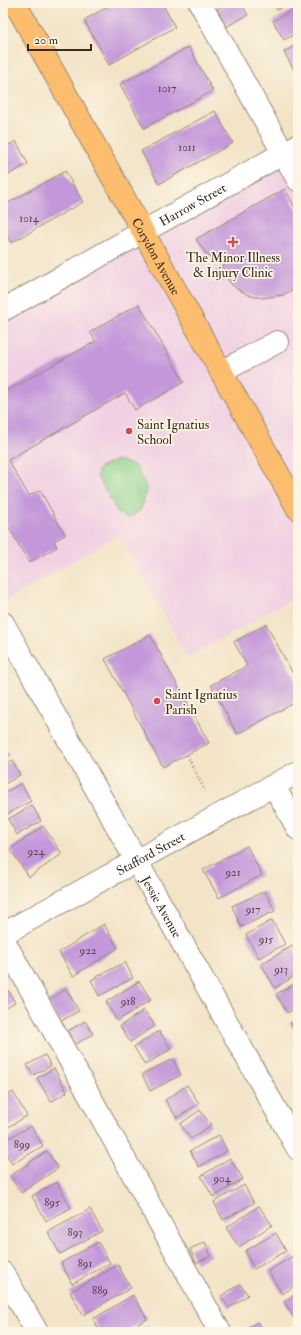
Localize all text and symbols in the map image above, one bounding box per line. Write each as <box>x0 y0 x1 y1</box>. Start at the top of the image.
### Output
scale bar <box>28 26 91 52</box>
text: 20 m <box>34 33 59 48</box>
house number: 1017 <box>158 82 176 95</box>
house number: 1011 <box>178 141 196 154</box>
street label: Harrow Street <box>157 180 229 230</box>
house number: 1014 <box>19 212 40 225</box>
street label: Corydon Avenue <box>128 215 184 299</box>
marker: The Minor Illness & Injury Clinic <box>227 236 239 248</box>
place label: The Minor Illness & Injury Clinic <box>186 250 281 282</box>
place label: Saint Ignatius School <box>137 417 210 448</box>
marker: Saint Ignatius School <box>124 426 134 436</box>
place label: Saint Ignatius Parish <box>165 687 238 718</box>
marker: Saint Ignatius Parish <box>152 696 162 706</box>
street label: Stafford Street <box>114 829 188 879</box>
house number: 924 <box>26 845 46 858</box>
house number: 921 <box>224 866 241 879</box>
street label: Jessie Avenue <box>137 872 185 941</box>
house number: 917 <box>245 903 260 916</box>
house number: 915 <box>258 933 273 946</box>
house number: 922 <box>79 944 97 957</box>
house number: 913 <box>273 963 288 976</box>
house number: 918 <box>120 995 135 1008</box>
house number: 899 <box>14 1138 30 1151</box>
house number: 904 <box>212 1172 232 1185</box>
house number: 895 <box>44 1196 60 1209</box>
house number: 893 <box>67 1226 83 1239</box>
house number: 891 <box>78 1257 92 1270</box>
house number: 889 <box>92 1284 108 1297</box>

